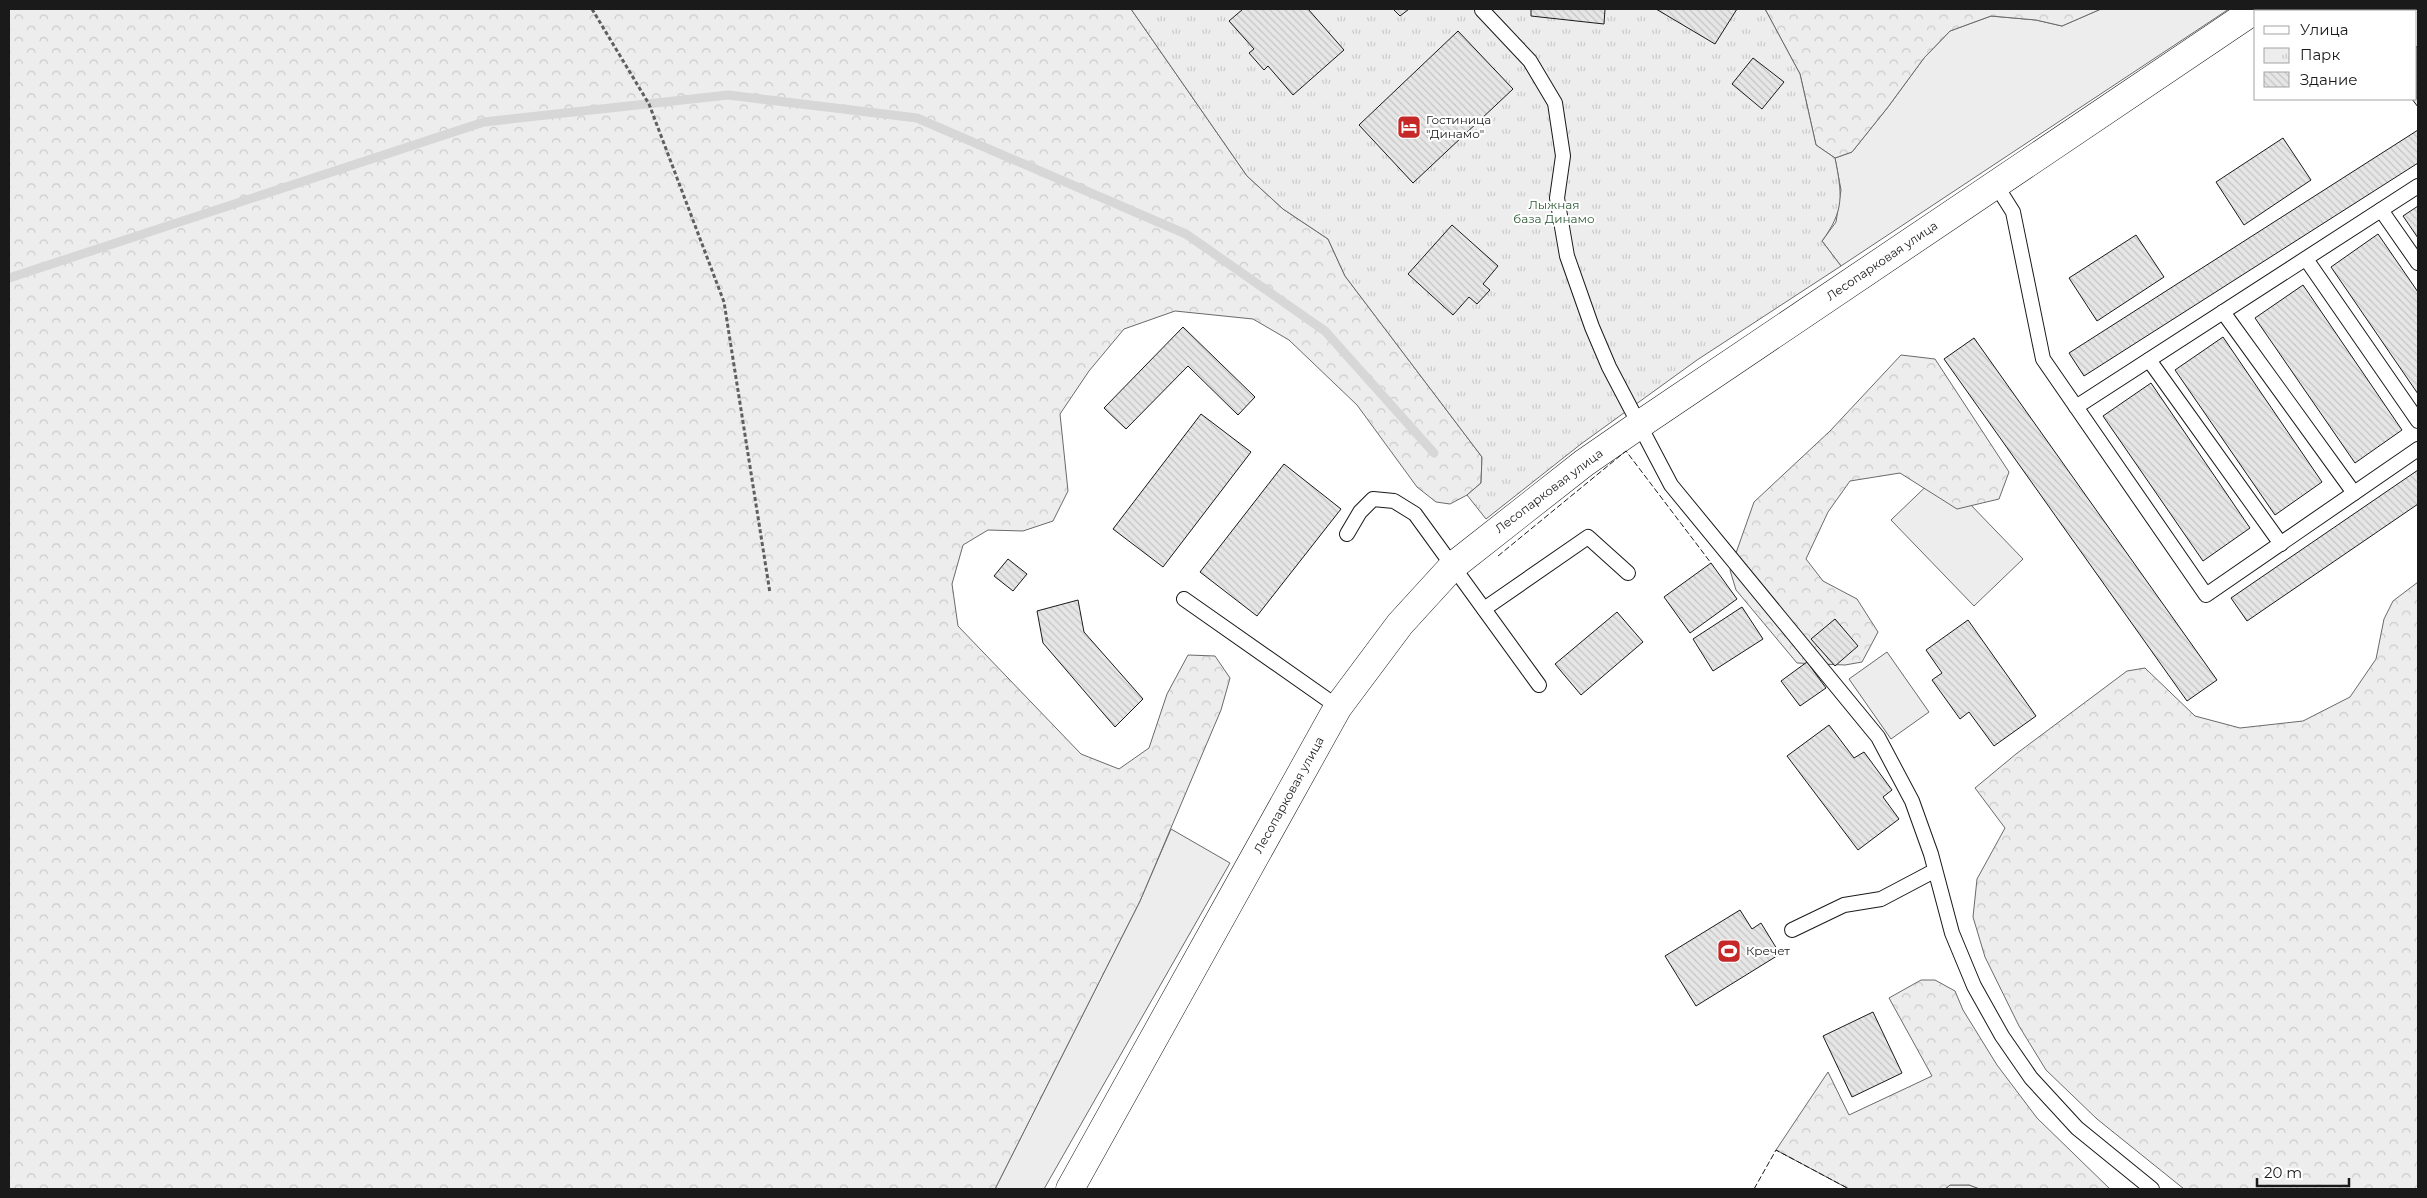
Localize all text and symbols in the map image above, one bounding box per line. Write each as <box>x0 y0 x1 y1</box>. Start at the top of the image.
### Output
legend <box>2254 10 2417 100</box>
text: Улица <box>2300 20 2348 39</box>
text: Парк <box>2300 45 2340 64</box>
text: Здание <box>2300 70 2358 89</box>
place label: Гостиница "Динамо" <box>1426 112 1491 141</box>
hotel icon: Гостиница "Динамо" <box>1396 114 1422 140</box>
park label: Лыжная база Динамо <box>1513 197 1595 226</box>
street label: Лесопарковая улица <box>1823 218 1940 303</box>
street label: Лесопарковая улица <box>1492 445 1606 536</box>
street label: Лесопарковая улица <box>1250 734 1327 856</box>
sports icon: Кречет <box>1716 938 1742 964</box>
place label: Кречет <box>1746 943 1790 958</box>
scale bar <box>2257 1156 2350 1188</box>
text: 20 m <box>2264 1163 2302 1182</box>

